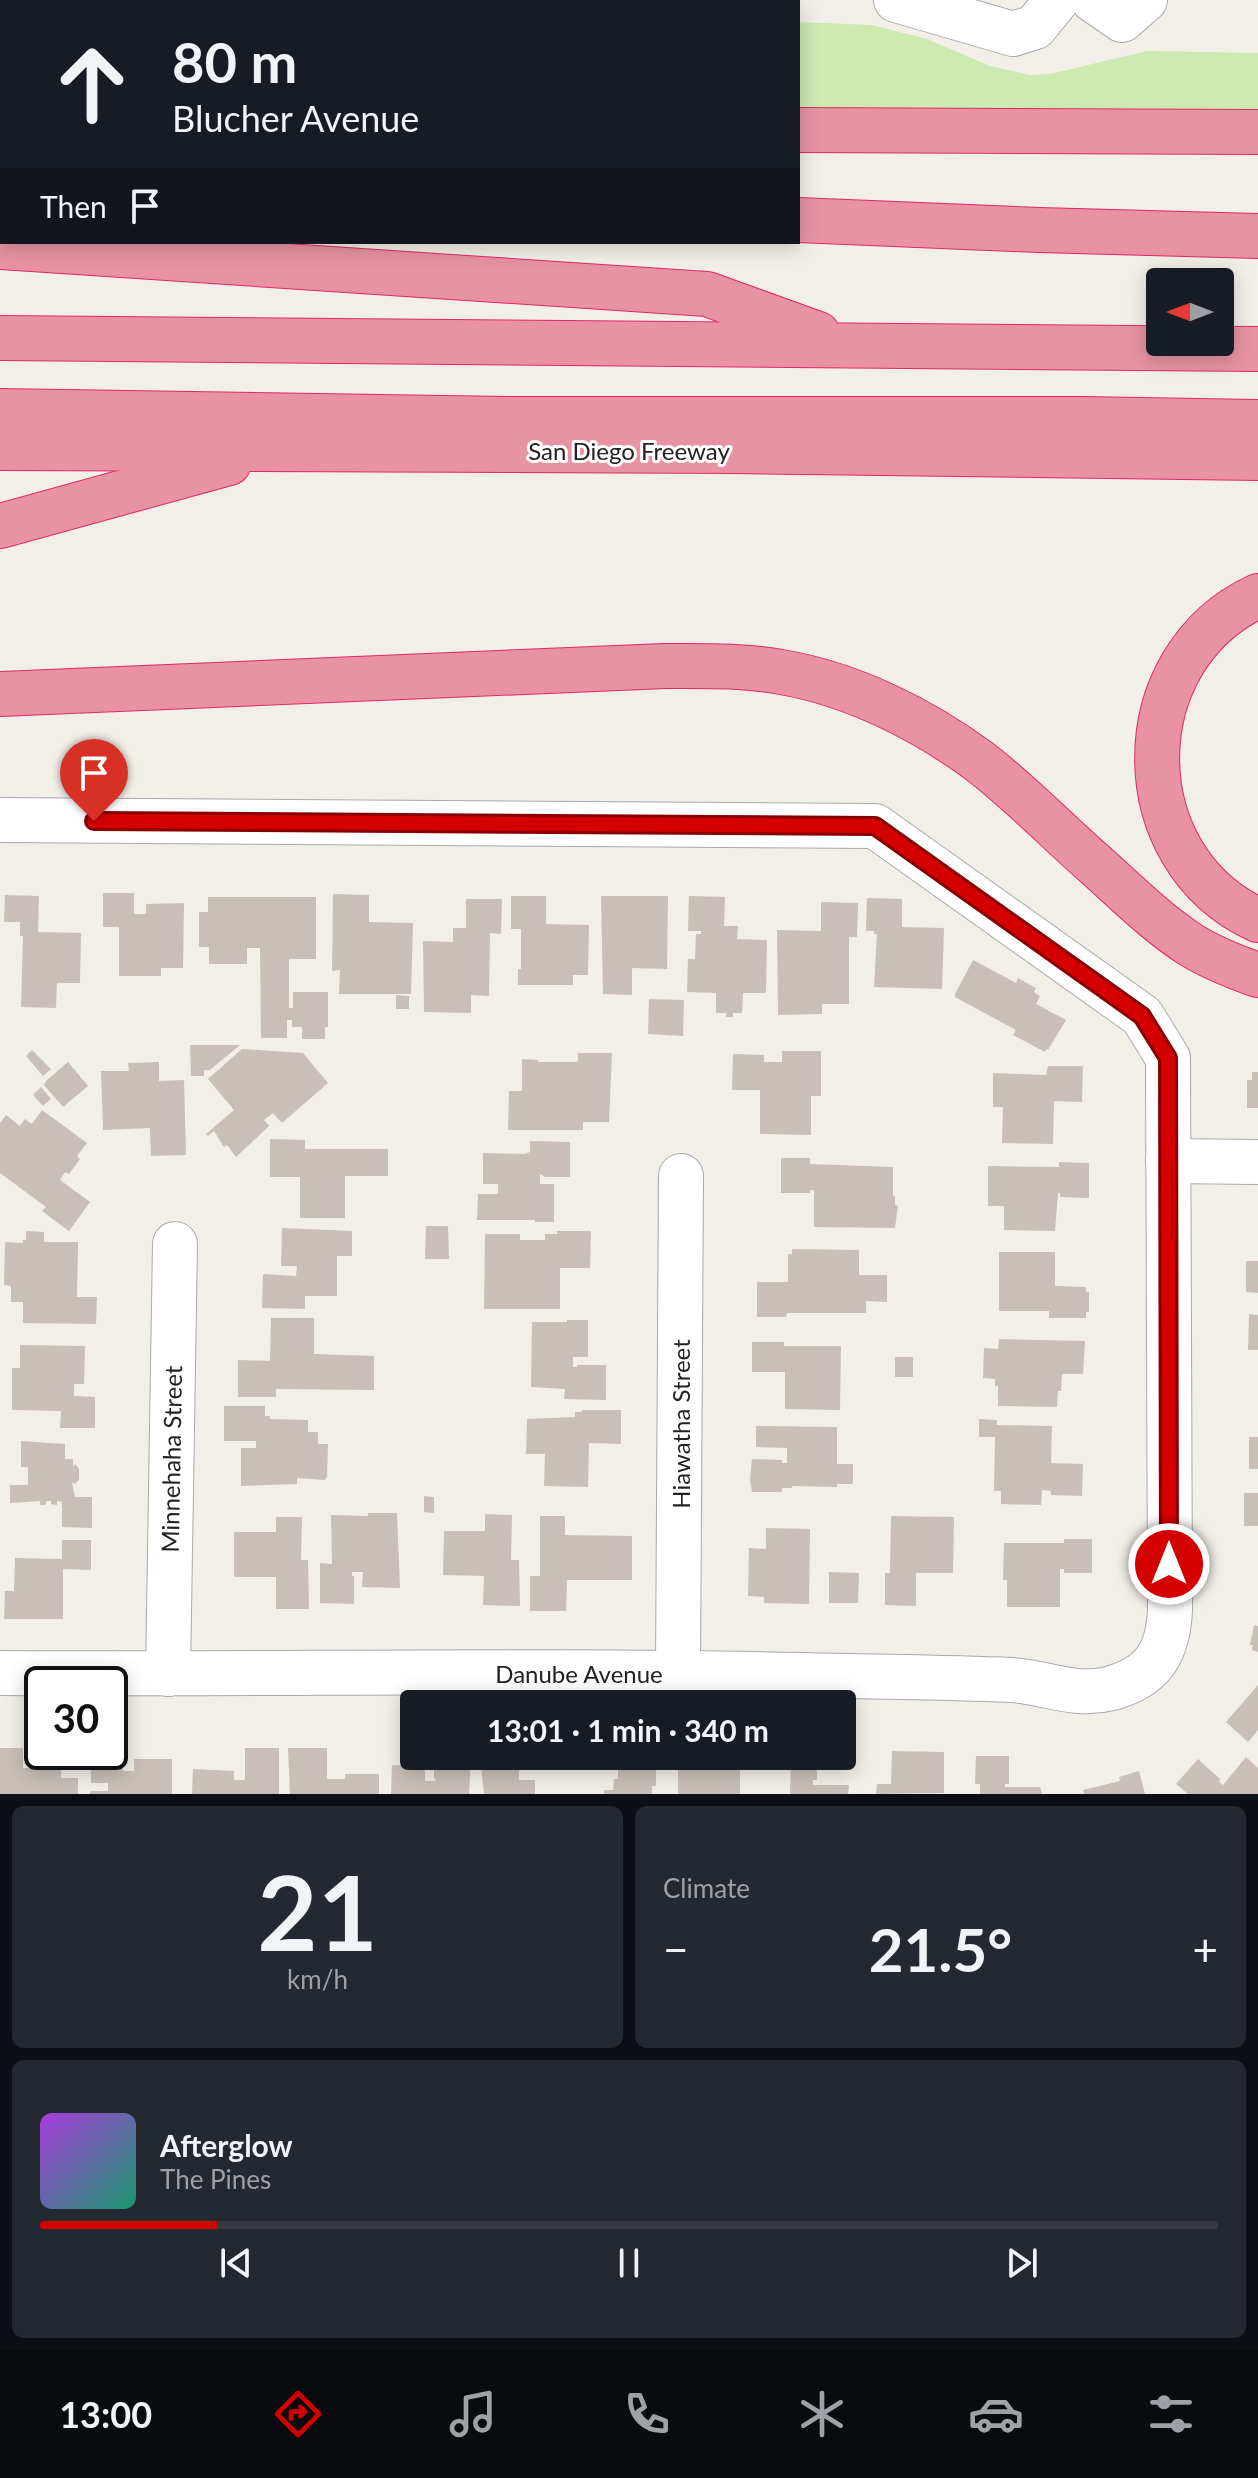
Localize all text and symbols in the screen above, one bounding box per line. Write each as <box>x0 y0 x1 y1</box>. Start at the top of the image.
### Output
text: 80 m <box>172 28 297 95</box>
icon: ahead <box>40 32 144 136</box>
text: Blucher Avenue <box>172 96 419 140</box>
icon: arrive <box>123 184 167 228</box>
text: Then <box>40 188 107 224</box>
north arrow <box>1146 268 1234 356</box>
map controls <box>1146 268 1234 356</box>
street label: San Diego Freeway <box>528 436 730 465</box>
pin <box>60 739 128 821</box>
icon: arrive <box>72 751 116 795</box>
street label: Hiawatha Street <box>666 1339 695 1509</box>
street label: Minnehaha Street <box>155 1365 187 1553</box>
position arrow <box>1127 1522 1211 1606</box>
street label: Danube Avenue <box>495 1659 663 1688</box>
speed limit sign: 30 <box>24 1666 128 1770</box>
text: 13:01 · 1 min · 340 m <box>487 1712 769 1748</box>
text: 21 <box>257 1848 378 1973</box>
text: Climate <box>663 1872 750 1904</box>
text: 21.5° <box>869 1913 1012 1985</box>
text: − <box>663 1923 689 1975</box>
text: + <box>1192 1923 1218 1975</box>
text: km/h <box>287 1963 348 1995</box>
text: Afterglow <box>160 2127 293 2163</box>
text: The Pines <box>160 2163 271 2195</box>
icon: previous <box>214 2241 258 2285</box>
icon: pause <box>607 2241 651 2285</box>
icon: next <box>1000 2241 1044 2285</box>
icon: directions <box>270 2386 326 2442</box>
icon: music <box>445 2386 501 2442</box>
icon: phone <box>619 2386 675 2442</box>
icon: climate <box>794 2386 850 2442</box>
icon: car <box>968 2386 1024 2442</box>
icon: filters <box>1143 2386 1199 2442</box>
text: 13:00 <box>59 2392 152 2436</box>

